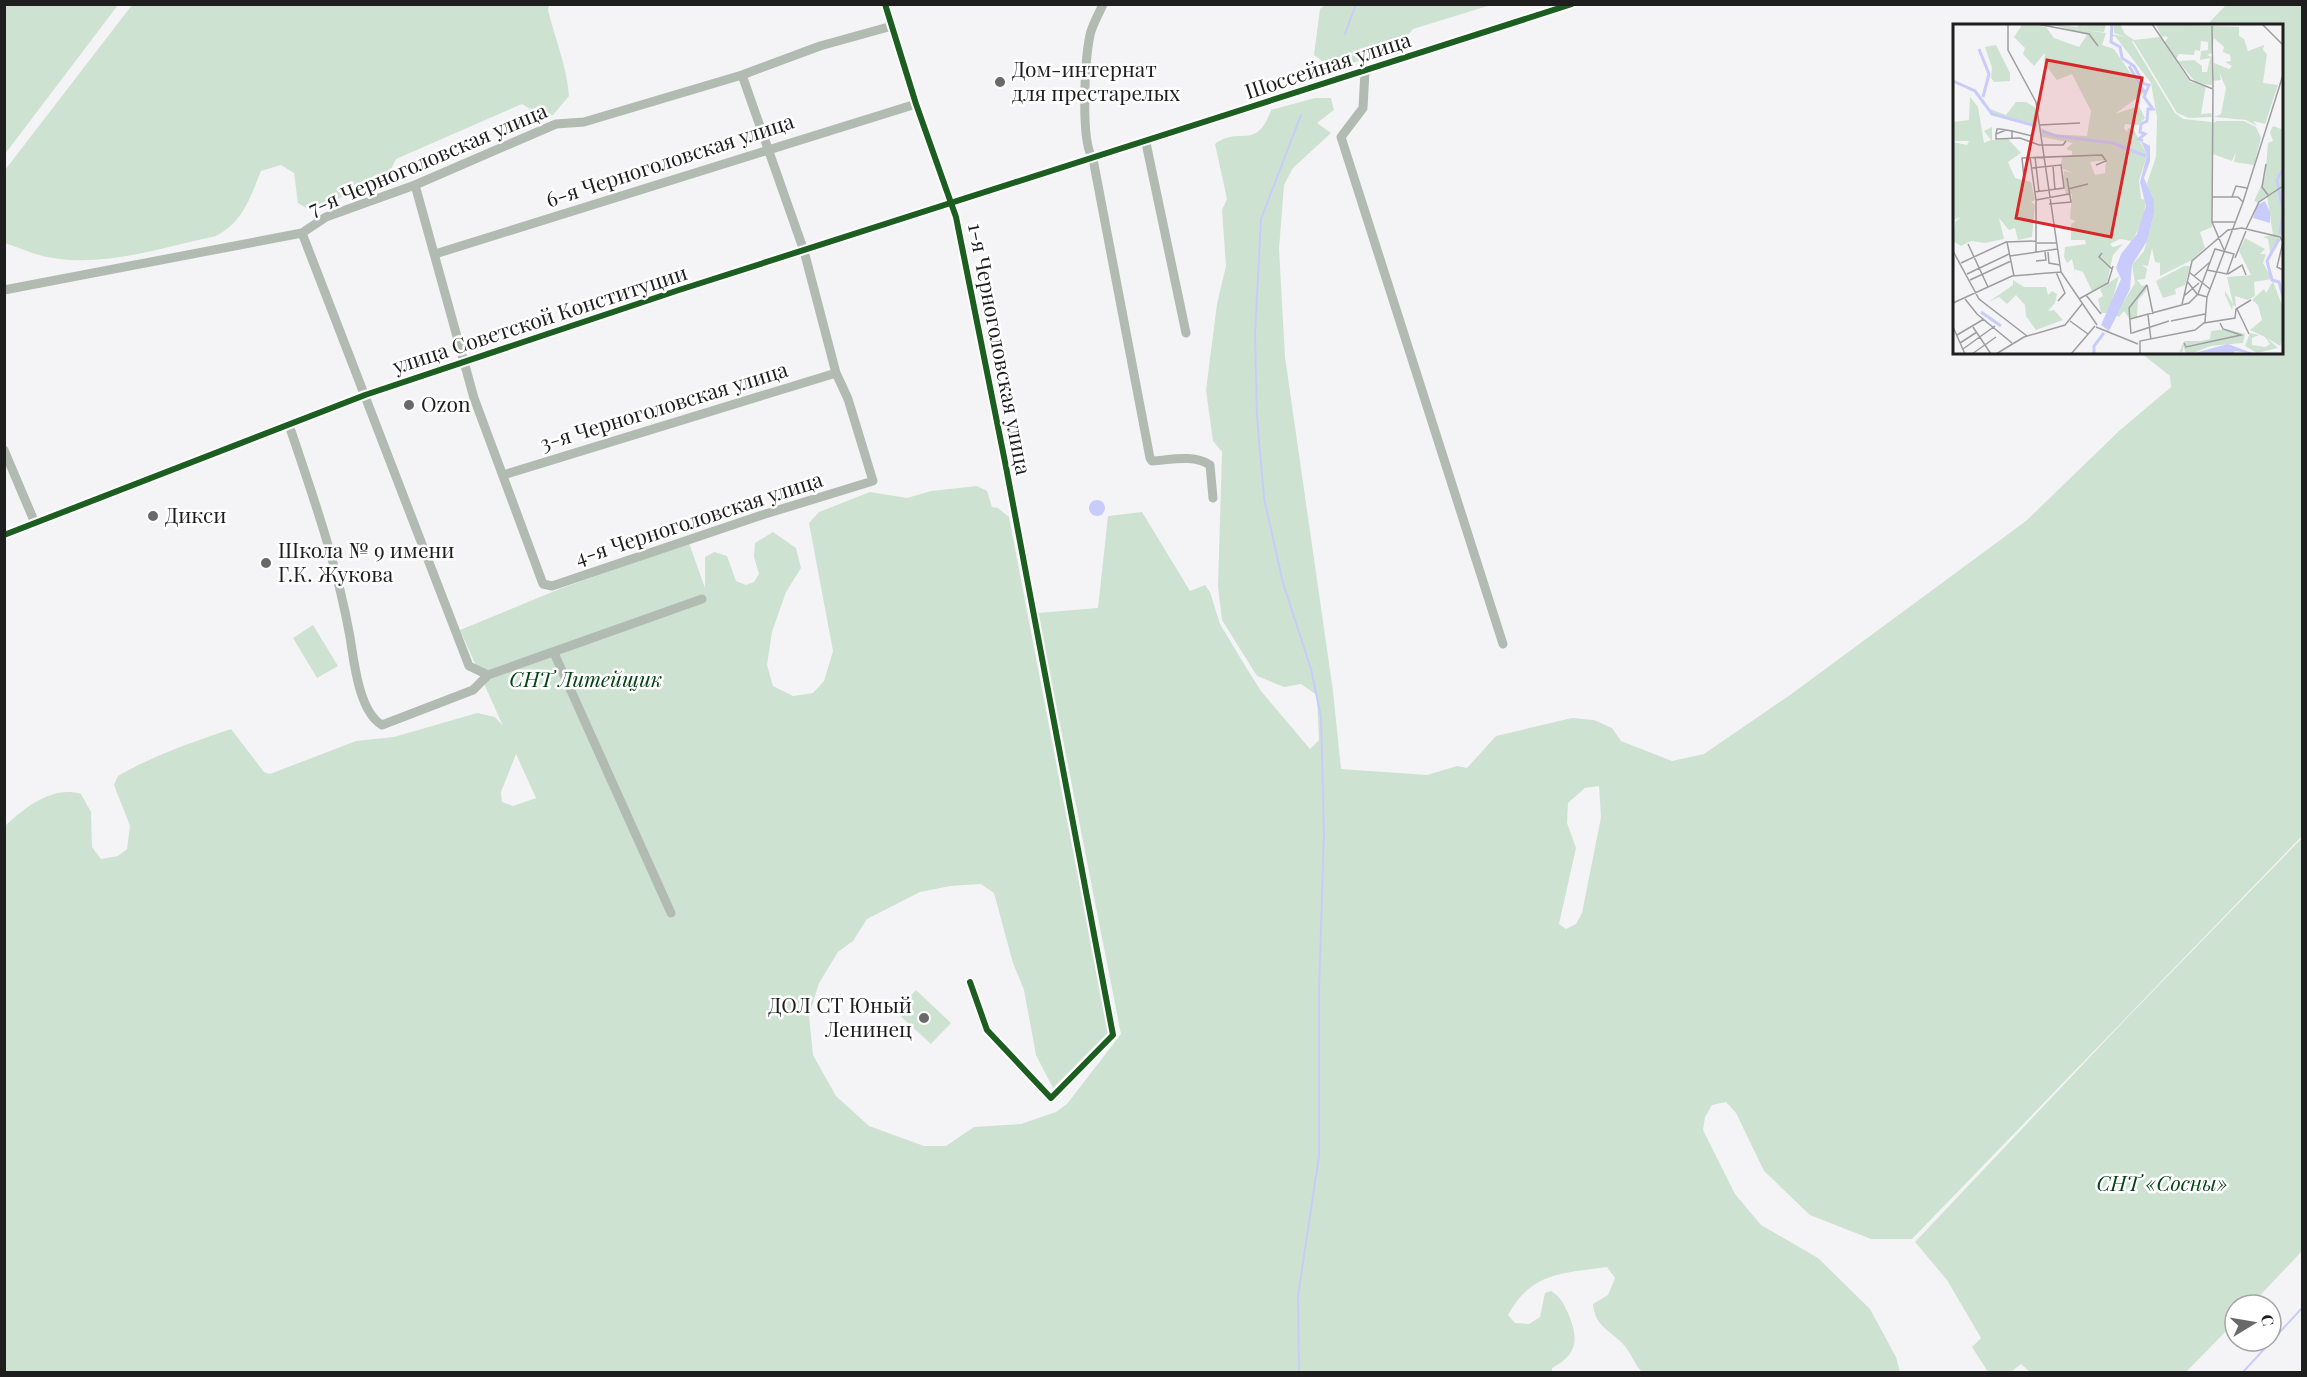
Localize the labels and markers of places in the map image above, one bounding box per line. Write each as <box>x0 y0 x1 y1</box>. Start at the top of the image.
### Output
place label: Дом-интернат для престарелых <box>1012 54 1180 106</box>
marker: Дом-интернат для престарелых <box>993 75 1007 89</box>
place label: Ozon <box>421 389 471 417</box>
marker: Ozon <box>402 398 416 412</box>
place label: Дикси <box>165 500 226 528</box>
marker: Дикси <box>146 509 160 523</box>
place label: Школа № 9 имени Г.К. Жукова <box>278 535 454 587</box>
marker: Школа № 9 имени Г.К. Жукова <box>259 556 273 570</box>
place label: ДОЛ СТ Юный Ленинец <box>768 990 912 1042</box>
marker: ДОЛ СТ Юный Ленинец <box>917 1011 931 1025</box>

